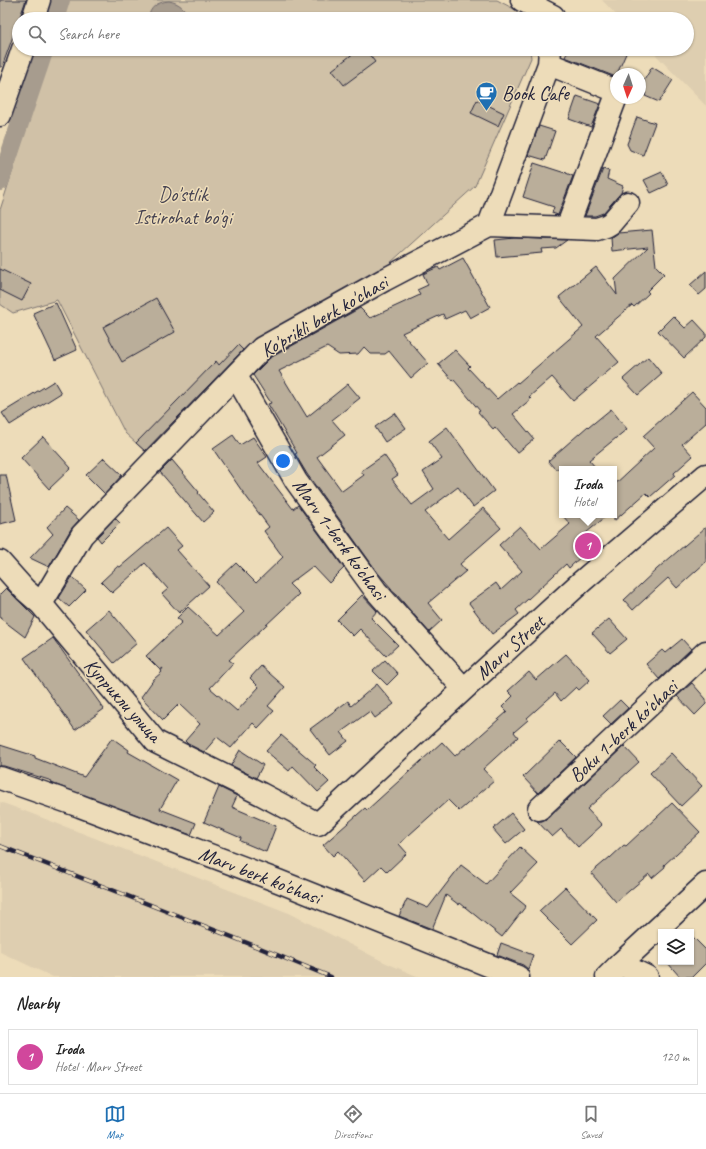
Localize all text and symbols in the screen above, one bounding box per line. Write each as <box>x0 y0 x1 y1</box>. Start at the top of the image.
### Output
search box <box>12 12 694 56</box>
icon: search <box>26 23 48 45</box>
text: Search here <box>58 25 119 44</box>
north arrow <box>610 68 646 104</box>
cafe icon: Book Cafe <box>474 80 500 113</box>
place label: Book Cafe <box>502 81 570 106</box>
park label: Do'stlik Istirohat bo'gi <box>134 182 234 230</box>
street label: Ko'prikli berk ko'chasi <box>256 269 394 363</box>
your location <box>273 451 293 471</box>
popup <box>559 466 617 518</box>
street label: Marv 1-berk ko'chasi <box>287 474 393 607</box>
text: Iroda <box>574 475 603 494</box>
text: Hotel <box>574 494 596 510</box>
pin: 1 <box>575 531 601 561</box>
street label: Marv Street <box>470 608 552 685</box>
street label: Куприкли улица <box>78 653 168 749</box>
street label: Boku 1-berk ko'chasi <box>564 673 684 788</box>
street label: Marv berk ko'chasi <box>195 841 326 911</box>
map controls <box>658 929 694 965</box>
button: layers <box>658 929 694 965</box>
text: Nearby <box>16 993 59 1014</box>
text: Iroda <box>55 1040 84 1059</box>
text: 1 <box>27 1049 33 1065</box>
text: 120 m <box>661 1049 689 1065</box>
text: Hotel · Marv Street <box>55 1059 142 1075</box>
tab: Map <box>104 1103 126 1141</box>
tab: Directions <box>334 1103 372 1141</box>
tab: Saved <box>580 1103 602 1141</box>

